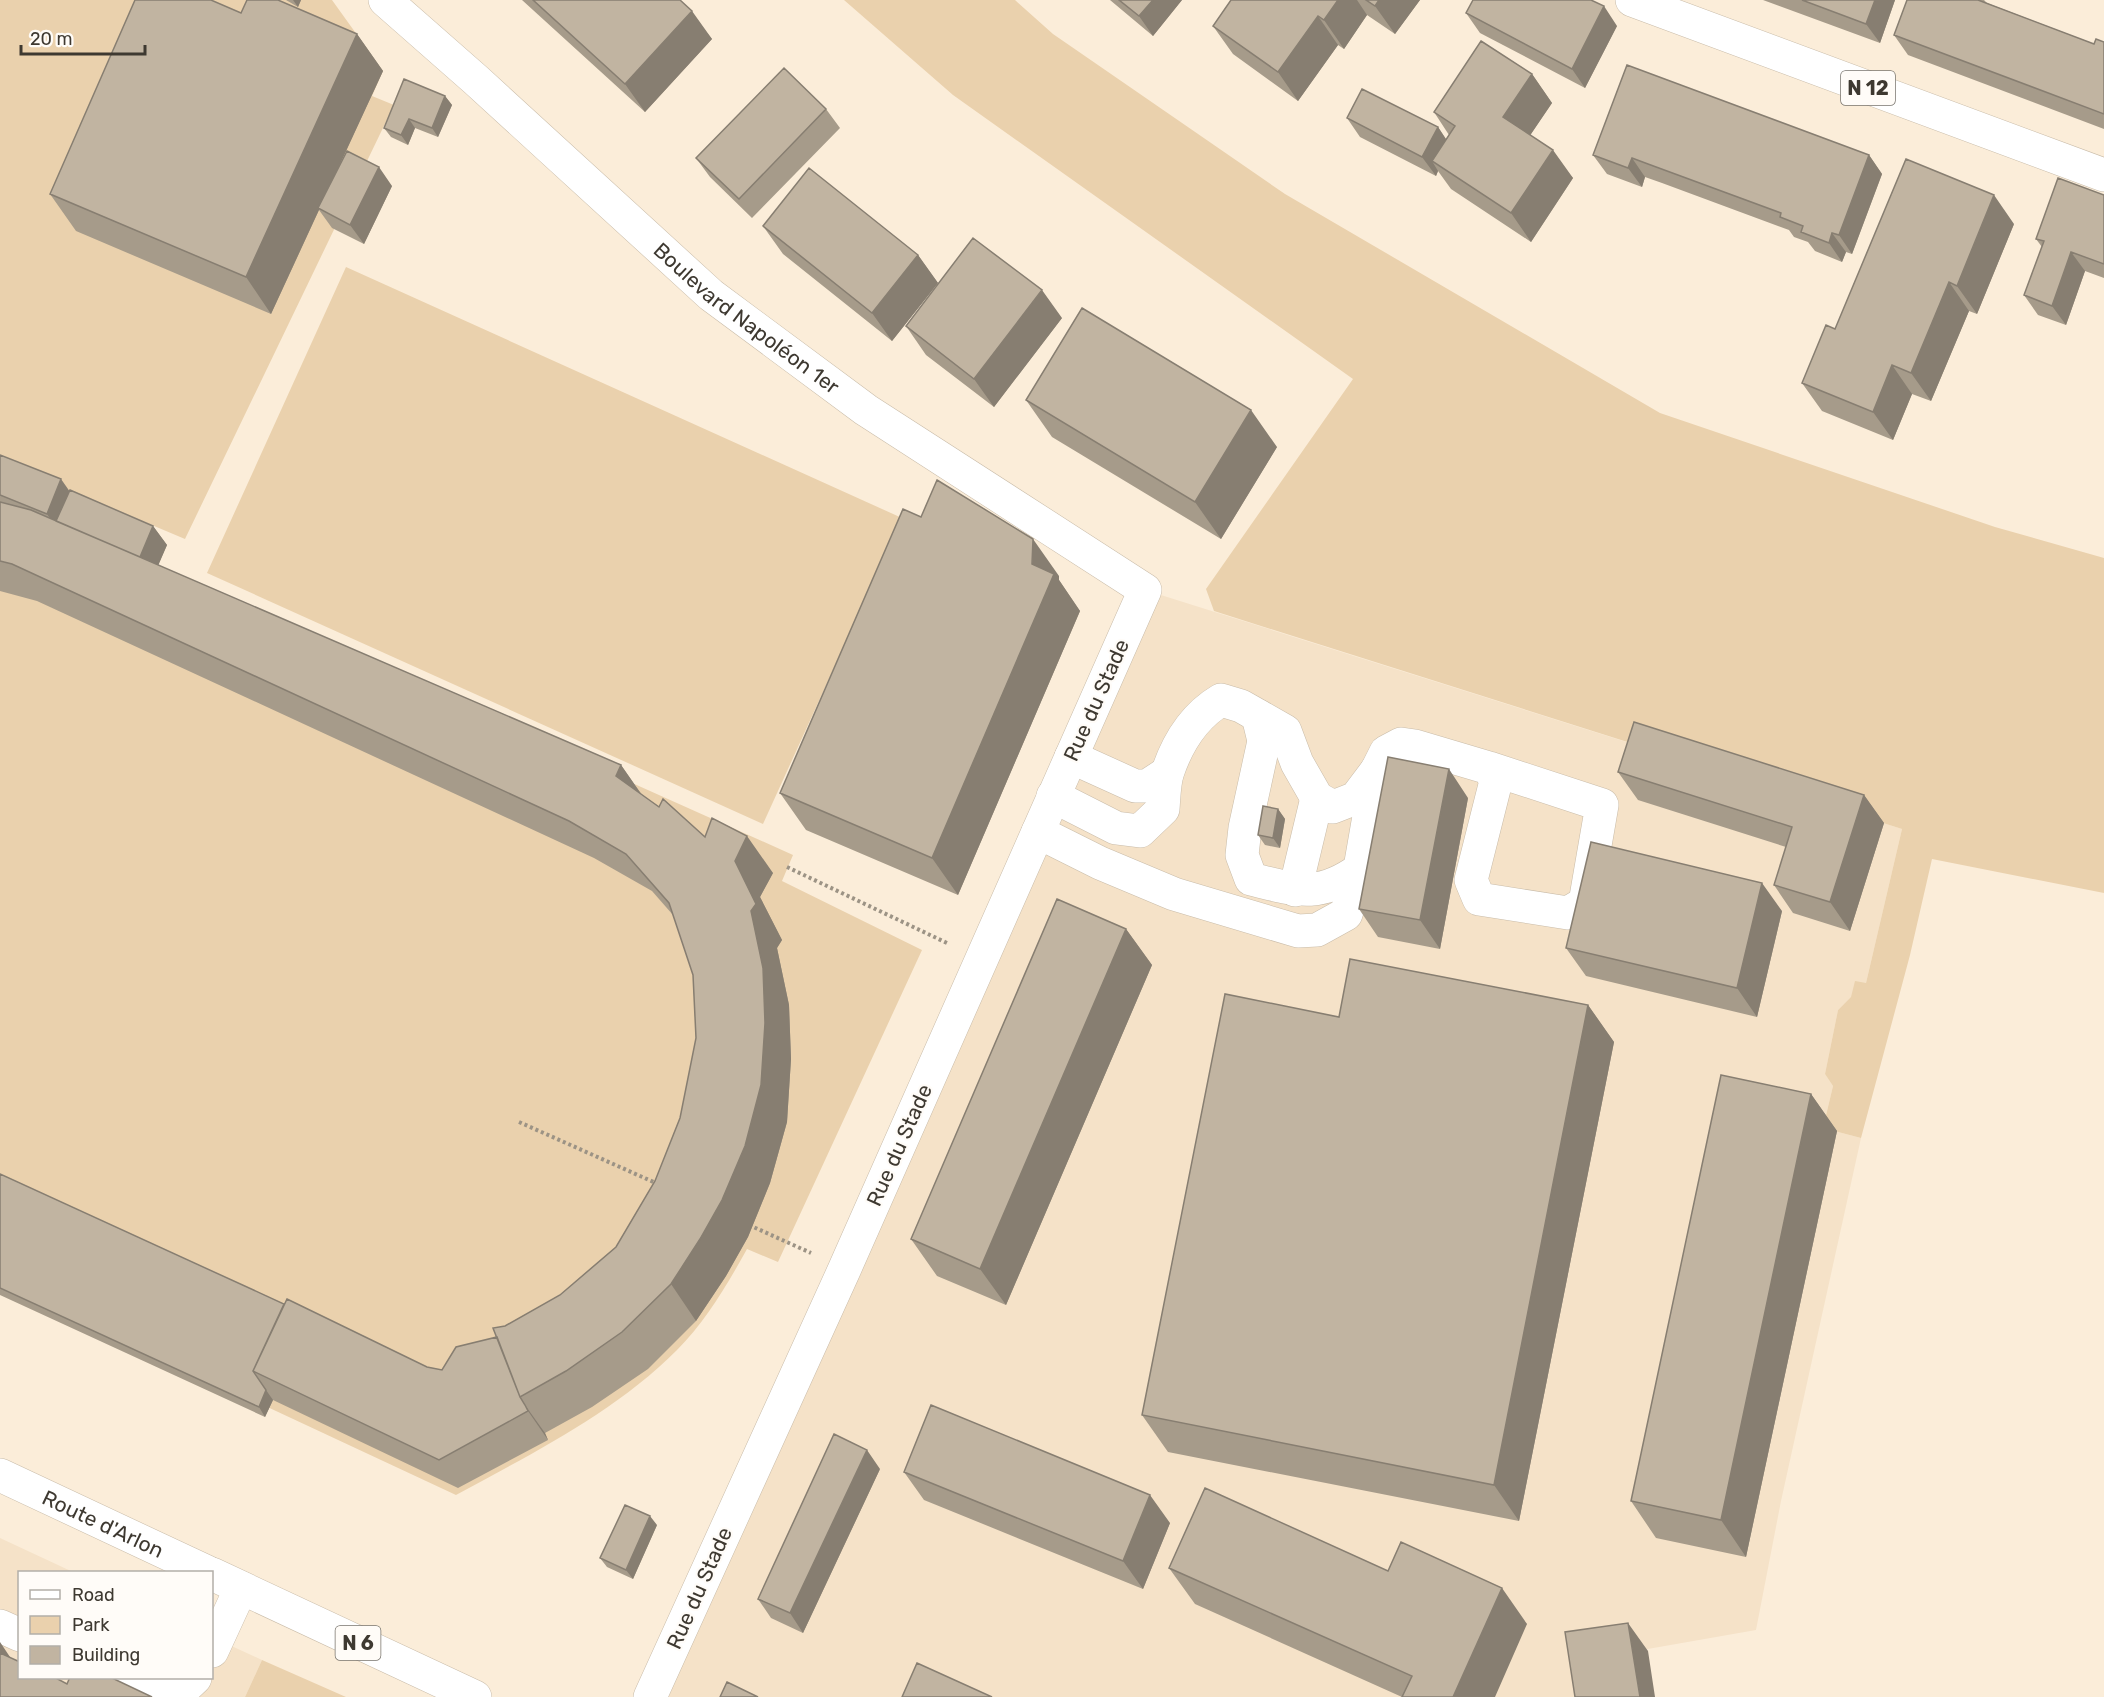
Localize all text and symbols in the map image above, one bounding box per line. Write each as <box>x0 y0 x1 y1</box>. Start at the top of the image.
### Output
scale bar <box>21 18 146 56</box>
text: 20 m <box>30 28 72 50</box>
road number: N 12 <box>1841 71 1895 105</box>
street label: Boulevard Napoléon 1er <box>649 237 845 399</box>
street label: Rue du Stade <box>1058 635 1134 765</box>
street label: Rue du Stade <box>861 1080 937 1210</box>
street label: Route d'Arlon <box>39 1484 168 1563</box>
street label: Rue du Stade <box>661 1523 737 1653</box>
legend <box>18 1571 213 1679</box>
text: Road <box>72 1584 115 1606</box>
text: Park <box>72 1614 110 1636</box>
road number: N 6 <box>336 1626 380 1660</box>
text: Building <box>72 1644 140 1666</box>

